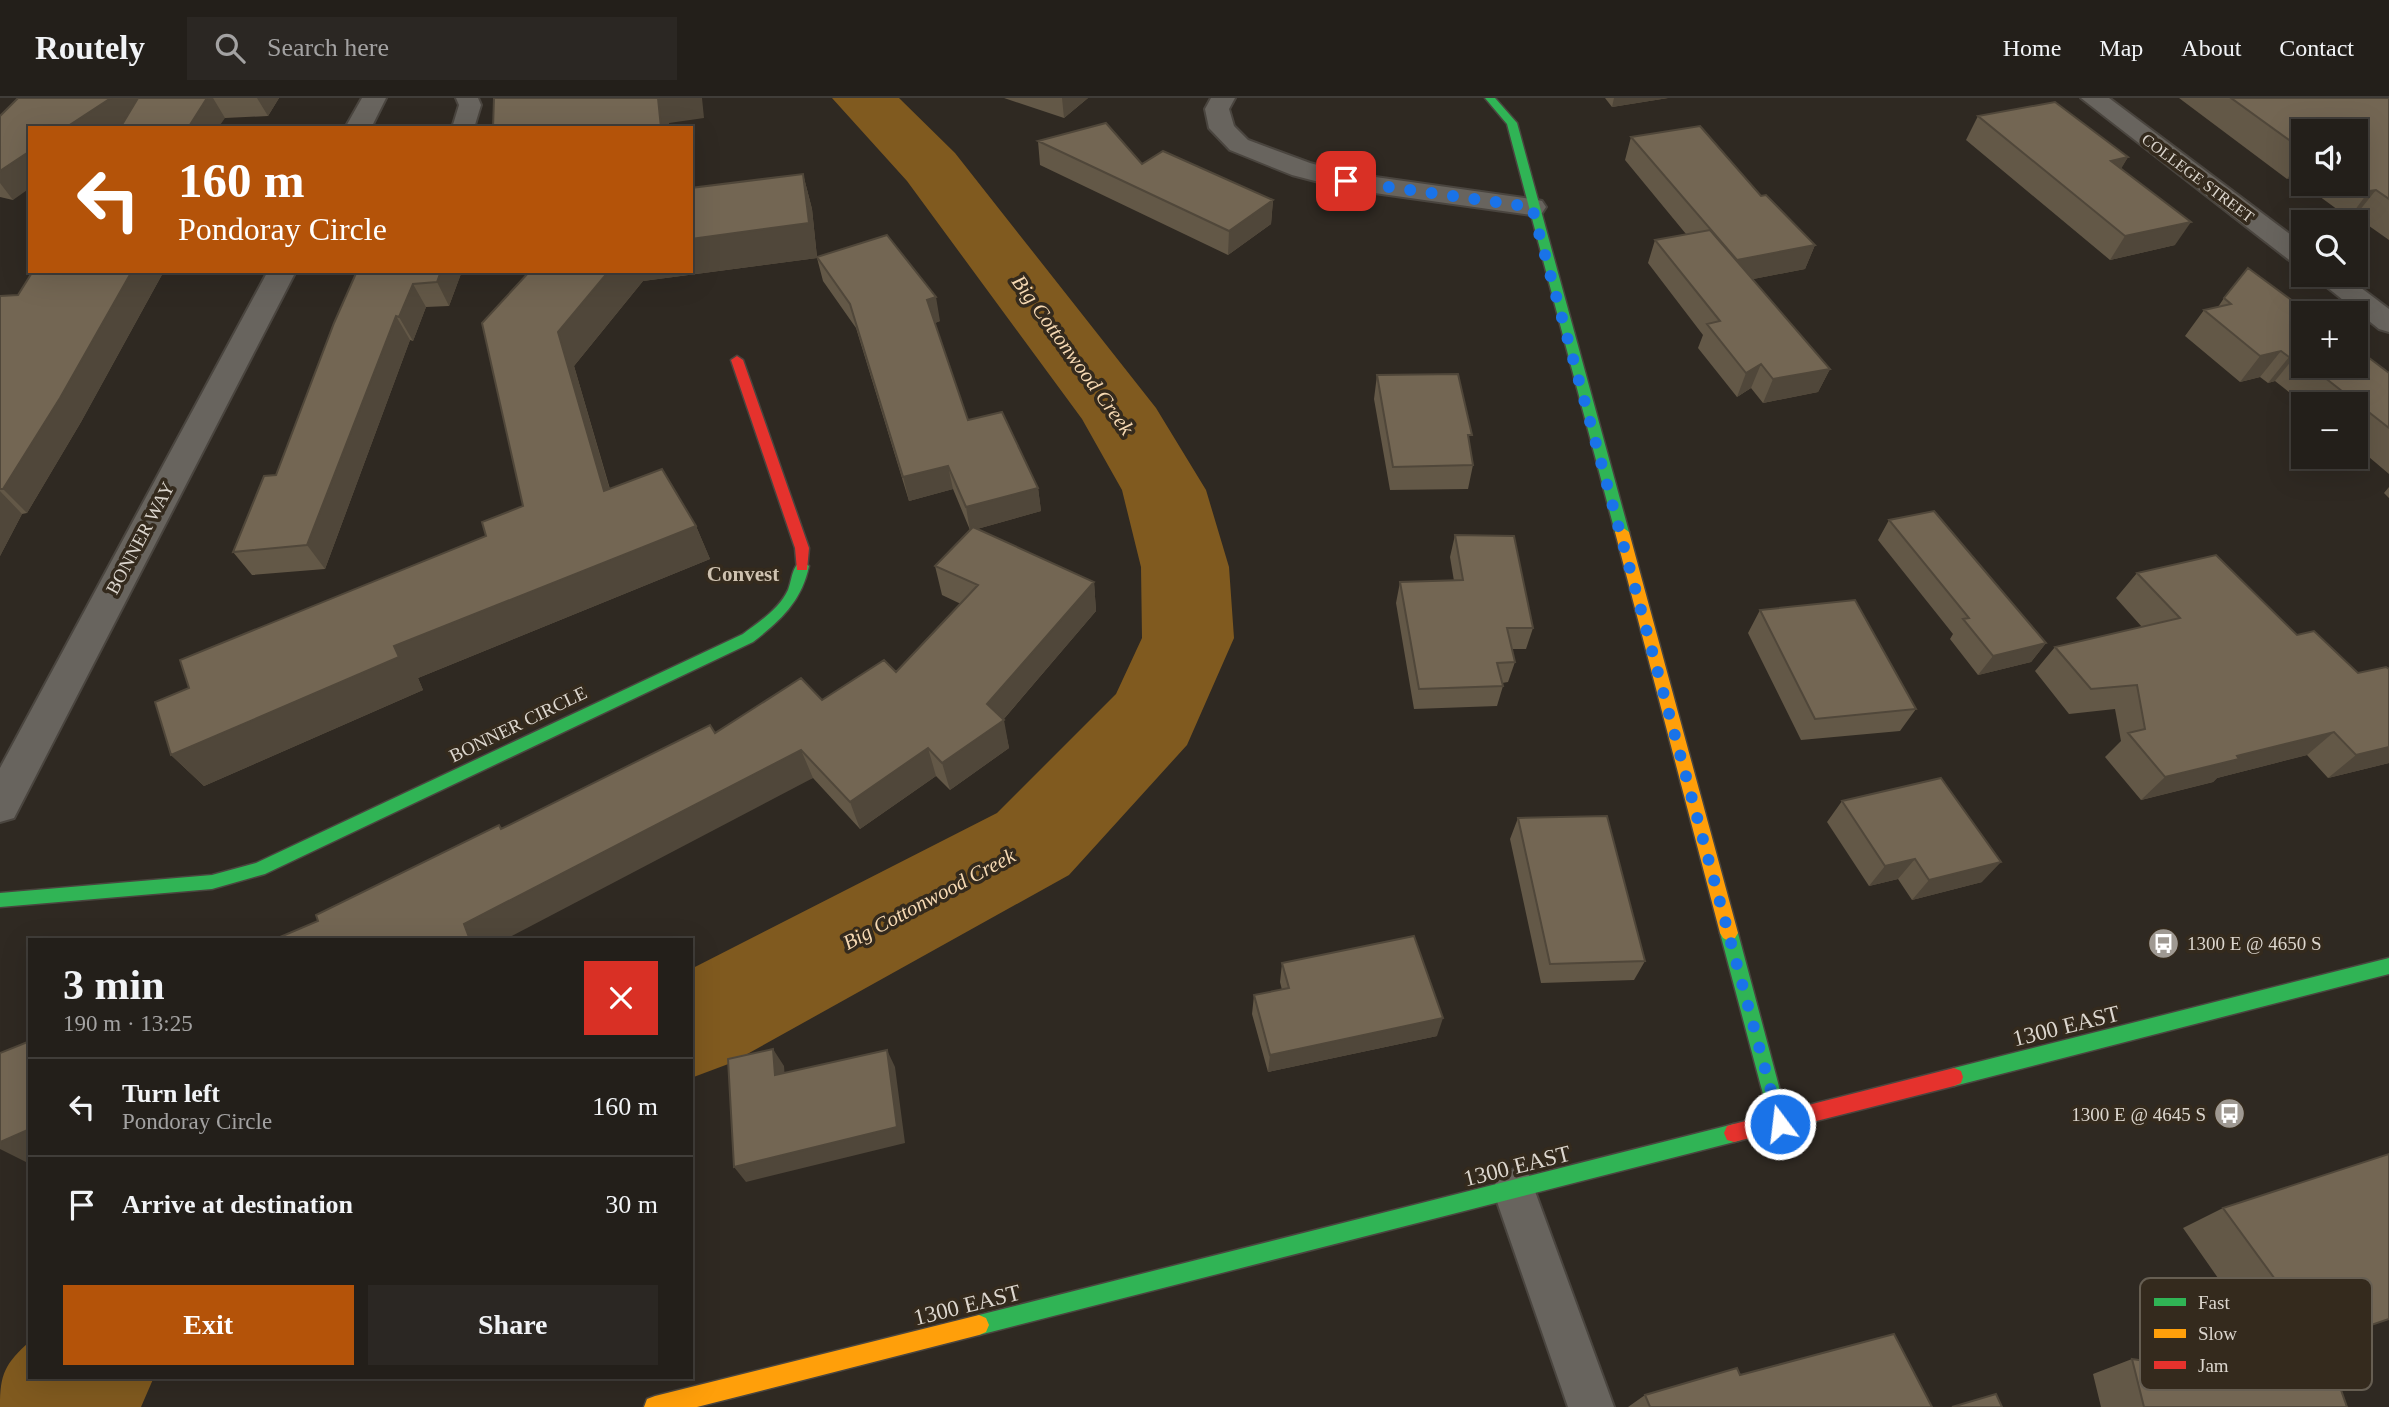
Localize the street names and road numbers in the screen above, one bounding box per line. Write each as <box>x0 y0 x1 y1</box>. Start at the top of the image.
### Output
street label: COLLEGE STREET <box>2139 130 2257 226</box>
street label: BONNER WAY <box>102 478 179 598</box>
street label: BONNER CIRCLE <box>446 682 590 766</box>
street label: 1300 EAST <box>2010 1001 2122 1051</box>
street label: 1300 EAST <box>1461 1141 1573 1191</box>
street label: 1300 EAST <box>911 1280 1023 1330</box>

